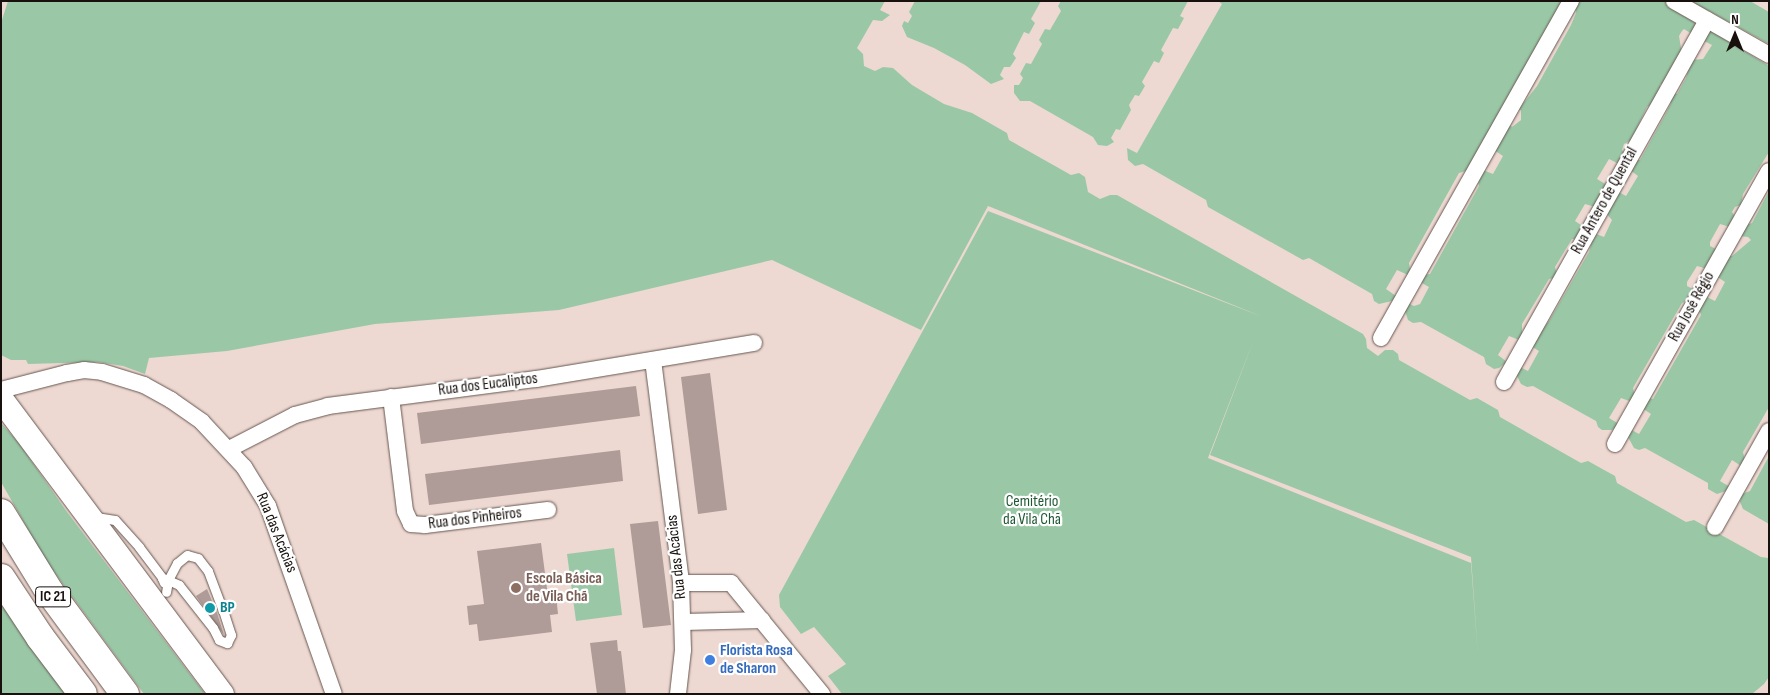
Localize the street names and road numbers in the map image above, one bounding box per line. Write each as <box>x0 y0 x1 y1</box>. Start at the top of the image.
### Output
street label: Rua Antero de Quental <box>1568 144 1642 258</box>
street label: Rua José Régio <box>1665 269 1719 345</box>
street label: Rua dos Eucaliptos <box>437 369 539 401</box>
street label: Rua das Acácias <box>251 490 301 576</box>
street label: Rua dos Pinheiros <box>427 504 523 534</box>
street label: Rua das Acácias <box>663 514 691 600</box>
road number: IC 21 <box>34 584 72 610</box>

